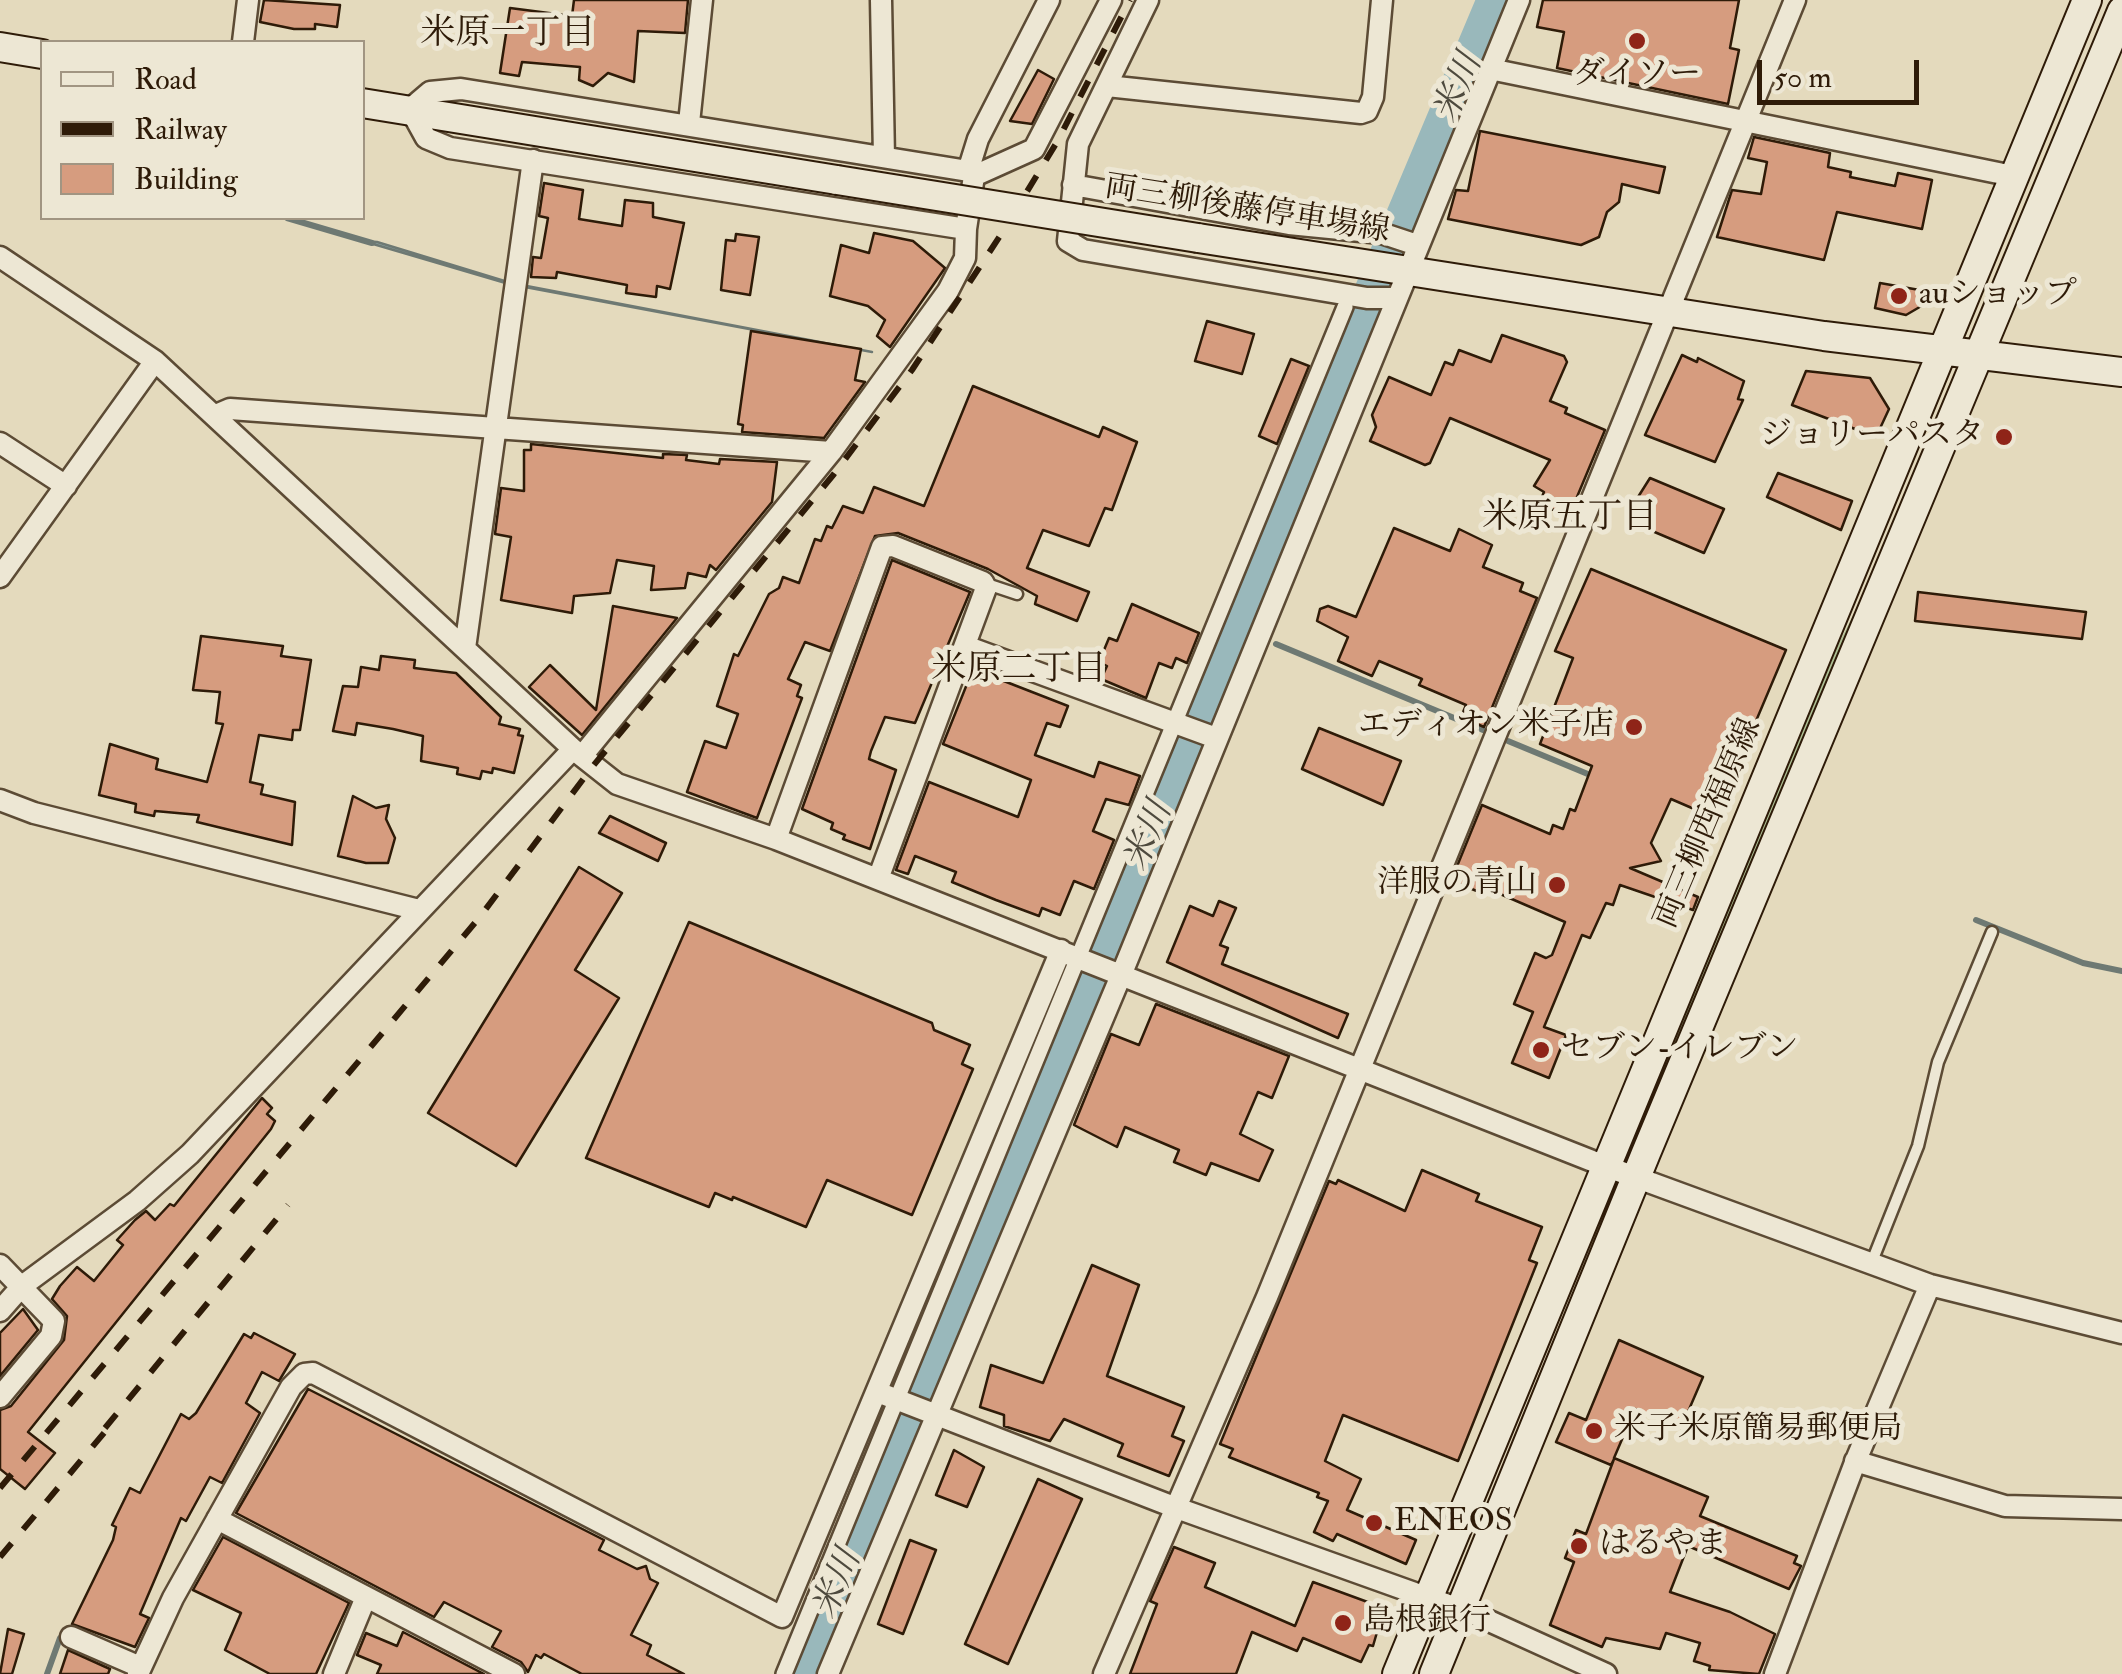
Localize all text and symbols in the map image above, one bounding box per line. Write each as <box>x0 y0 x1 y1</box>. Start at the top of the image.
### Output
district label: 米原一丁目 <box>421 14 595 56</box>
marker: ダイソー <box>1626 30 1648 52</box>
legend <box>40 40 365 220</box>
scale bar <box>1762 40 1924 102</box>
water label: 米川 <box>1427 49 1493 129</box>
place label: ダイソー <box>1573 57 1701 95</box>
text: 50 m <box>1774 59 1832 96</box>
text: Road <box>134 61 197 98</box>
text: Railway <box>134 111 227 148</box>
text: Building <box>134 161 238 198</box>
street label: 両三柳後藤停車場線 <box>1102 170 1392 252</box>
place label: auショップ <box>1919 277 2077 315</box>
marker: auショップ <box>1888 285 1910 307</box>
place label: ジョリーパスタ <box>1760 418 1984 456</box>
marker: ジョリーパスタ <box>1993 426 2015 448</box>
district label: 米原五丁目 <box>1483 498 1657 540</box>
district label: 米原二丁目 <box>932 650 1106 692</box>
place label: エディオン米子店 <box>1358 708 1614 746</box>
street label: 両三柳西福原線 <box>1649 713 1771 935</box>
marker: エディオン米子店 <box>1623 716 1645 738</box>
water label: 米川 <box>1117 797 1183 877</box>
place label: 洋服の青山 <box>1377 866 1537 904</box>
marker: 洋服の青山 <box>1546 874 1568 896</box>
place label: セブン-イレブン <box>1561 1031 1799 1069</box>
marker: セブン-イレブン <box>1530 1039 1552 1061</box>
place label: 米子米原簡易郵便局 <box>1614 1412 1902 1450</box>
marker: 米子米原簡易郵便局 <box>1583 1420 1605 1442</box>
place label: ENEOS <box>1394 1504 1513 1542</box>
marker: ENEOS <box>1363 1512 1385 1534</box>
place label: はるやま <box>1599 1527 1727 1565</box>
marker: はるやま <box>1568 1535 1590 1557</box>
water label: 米川 <box>806 1545 872 1625</box>
place label: 島根銀行 <box>1363 1604 1491 1642</box>
marker: 島根銀行 <box>1332 1612 1354 1634</box>

